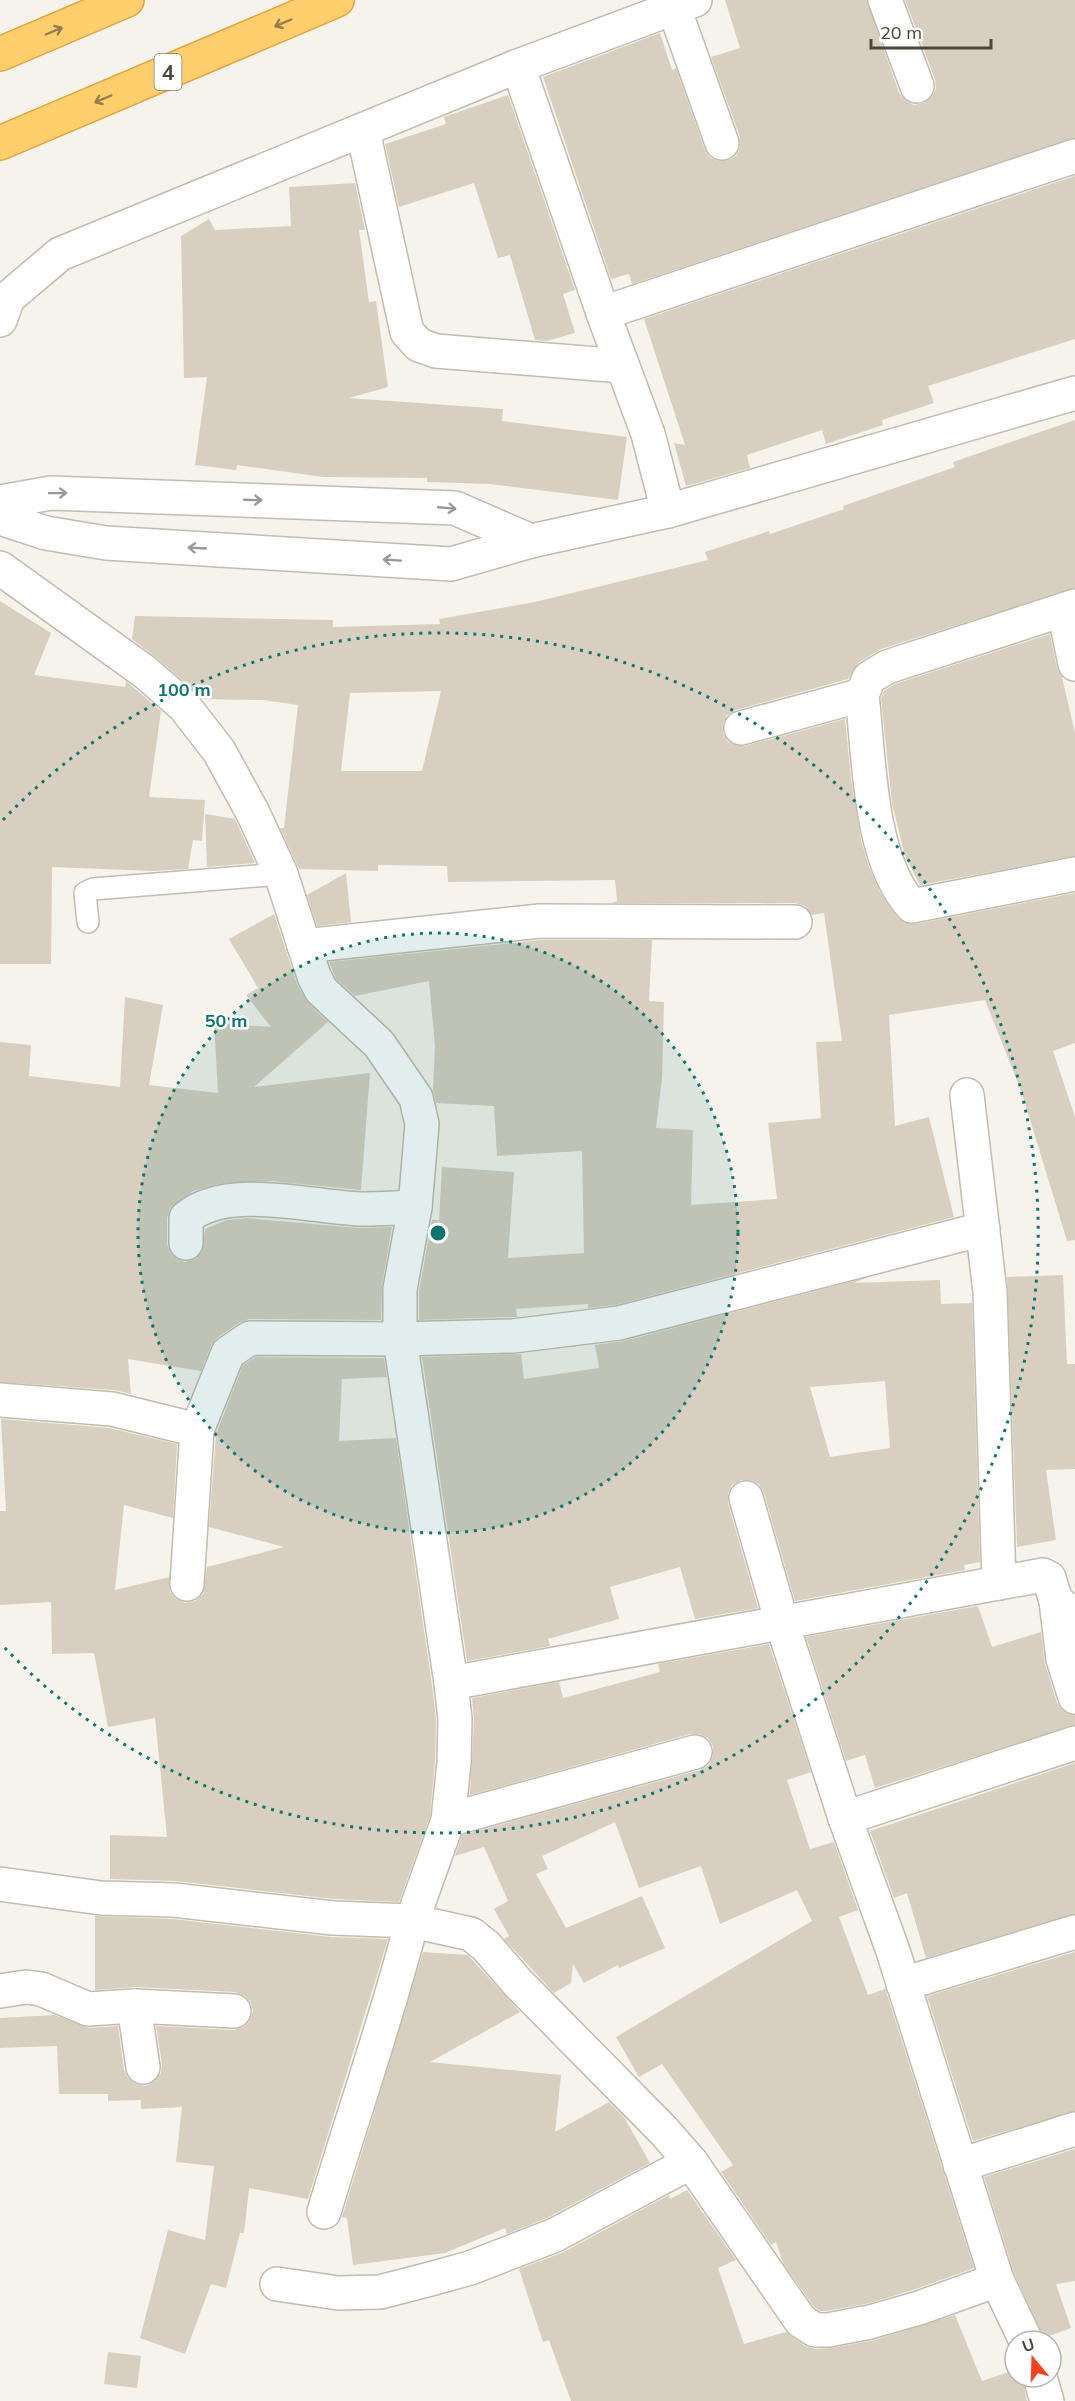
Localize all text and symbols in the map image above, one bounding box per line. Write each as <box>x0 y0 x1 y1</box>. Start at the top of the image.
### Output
scale bar <box>871 12 991 50</box>
one-way arrow <box>274 18 293 29</box>
text: 20 m <box>880 21 922 44</box>
one-way arrow <box>44 25 62 37</box>
road number: 4 <box>154 54 182 90</box>
one-way arrow <box>95 94 113 105</box>
one-way arrow <box>47 488 67 499</box>
one-way arrow <box>242 494 262 505</box>
one-way arrow <box>437 503 457 514</box>
one-way arrow <box>188 543 208 554</box>
one-way arrow <box>382 554 402 565</box>
text: 100 m <box>157 678 211 701</box>
text: 50 m <box>205 1009 247 1032</box>
centre of rings <box>428 1223 448 1243</box>
north arrow <box>1003 2329 1063 2389</box>
text: U <box>1019 2333 1037 2356</box>

